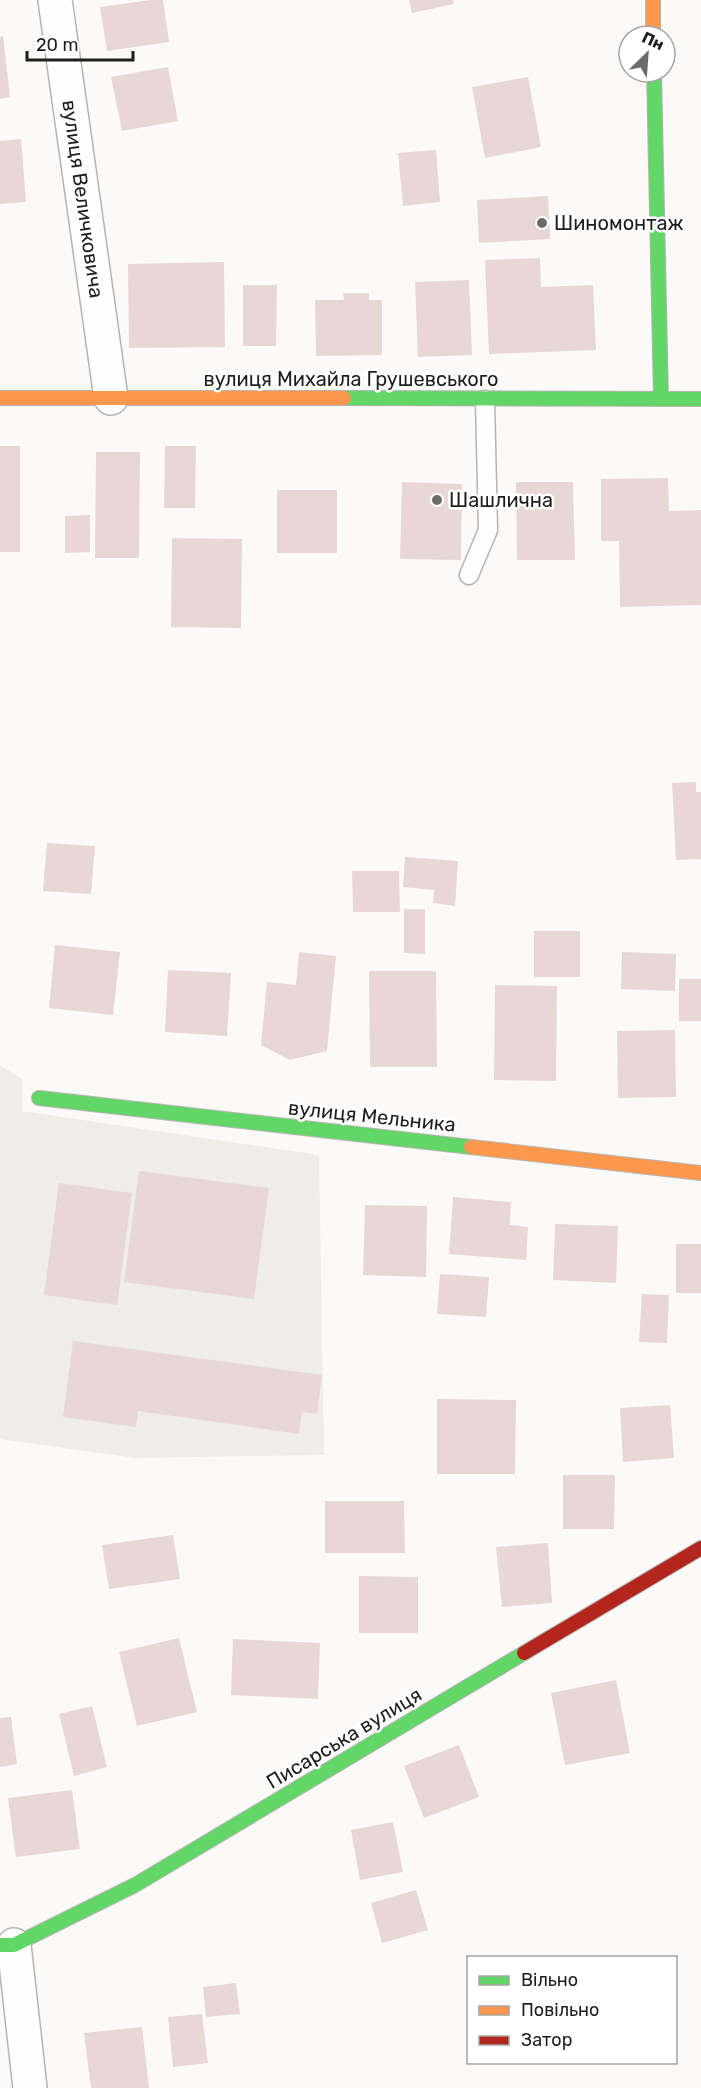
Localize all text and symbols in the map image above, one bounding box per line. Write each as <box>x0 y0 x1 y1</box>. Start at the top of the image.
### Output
scale bar <box>27 24 134 62</box>
north arrow <box>617 24 677 84</box>
text: Пн <box>639 28 667 54</box>
text: 20 m <box>36 34 78 56</box>
street label: вулиця Величковича <box>57 98 109 300</box>
place label: Шиномонтаж <box>554 211 684 235</box>
marker: Шиномонтаж <box>535 216 549 230</box>
street label: вулиця Михайла Грушевського <box>203 367 499 391</box>
place label: Шашлична <box>449 488 553 512</box>
marker: Шашлична <box>430 493 444 507</box>
street label: вулиця Мельника <box>287 1095 457 1137</box>
street label: Писарська вулиця <box>262 1682 426 1794</box>
legend <box>467 1956 677 2064</box>
text: Вільно <box>521 1969 578 1991</box>
text: Повільно <box>521 1999 599 2021</box>
text: Затор <box>521 2029 572 2051</box>

